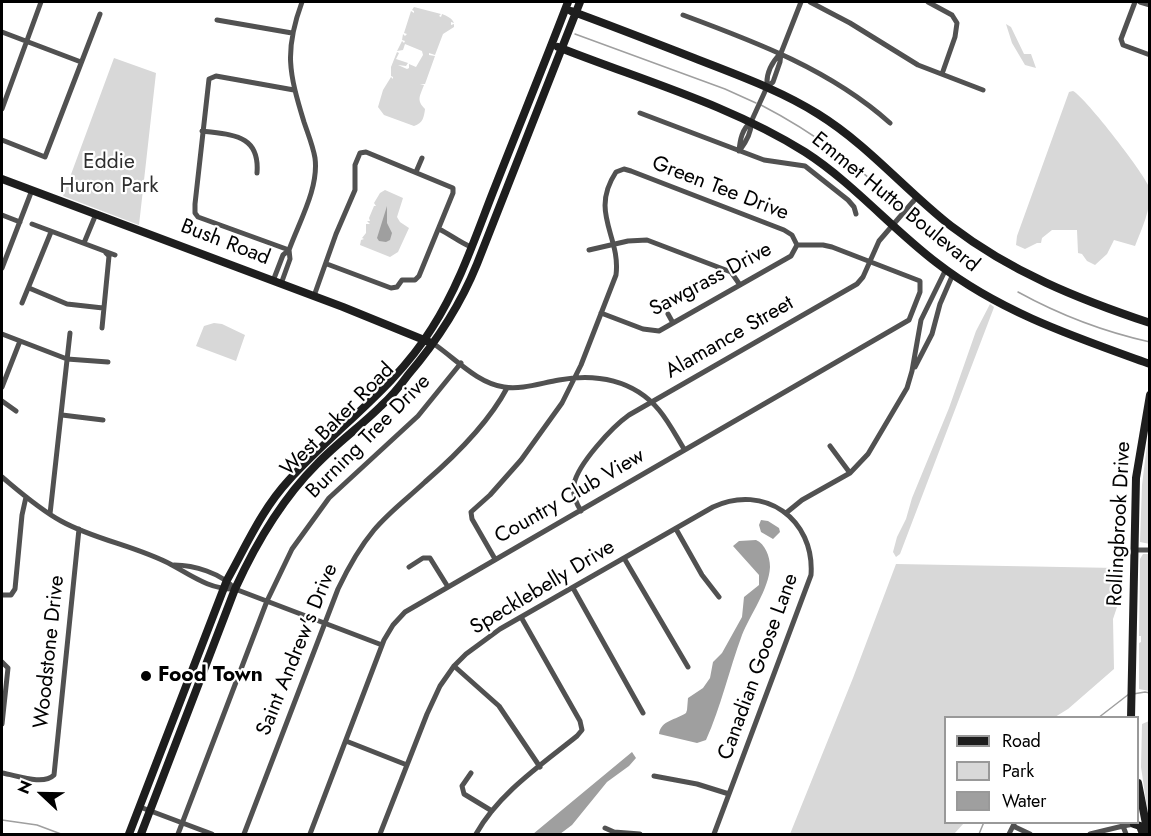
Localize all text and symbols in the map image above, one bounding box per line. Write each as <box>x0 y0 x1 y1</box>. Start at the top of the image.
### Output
street label: Emmet Hutto Boulevard <box>806 128 984 278</box>
park label: Eddie Huron Park <box>59 150 159 200</box>
street label: Green Tee Drive <box>648 151 792 227</box>
street label: Bush Road <box>177 214 273 272</box>
street label: Sawgrass Drive <box>646 237 776 323</box>
street label: Alamance Street <box>662 291 798 385</box>
street label: West Baker Road <box>276 358 400 482</box>
street label: Burning Tree Drive <box>302 370 436 504</box>
street label: Rollingbrook Drive <box>1103 441 1137 607</box>
street label: Country Club View <box>491 444 649 550</box>
street label: Specklebelly Drive <box>466 535 620 641</box>
street label: Saint Andrew's Drive <box>252 560 344 740</box>
street label: Canadian Goose Lane <box>714 570 804 764</box>
street label: Woodstone Drive <box>29 574 71 730</box>
place label: Food Town <box>158 663 263 689</box>
marker: Food Town <box>139 669 153 683</box>
legend <box>944 716 1139 824</box>
text: Road <box>1002 728 1041 754</box>
text: Park <box>1002 758 1034 784</box>
north arrow <box>12 764 72 824</box>
text: N <box>12 777 38 797</box>
text: Water <box>1002 788 1046 814</box>

